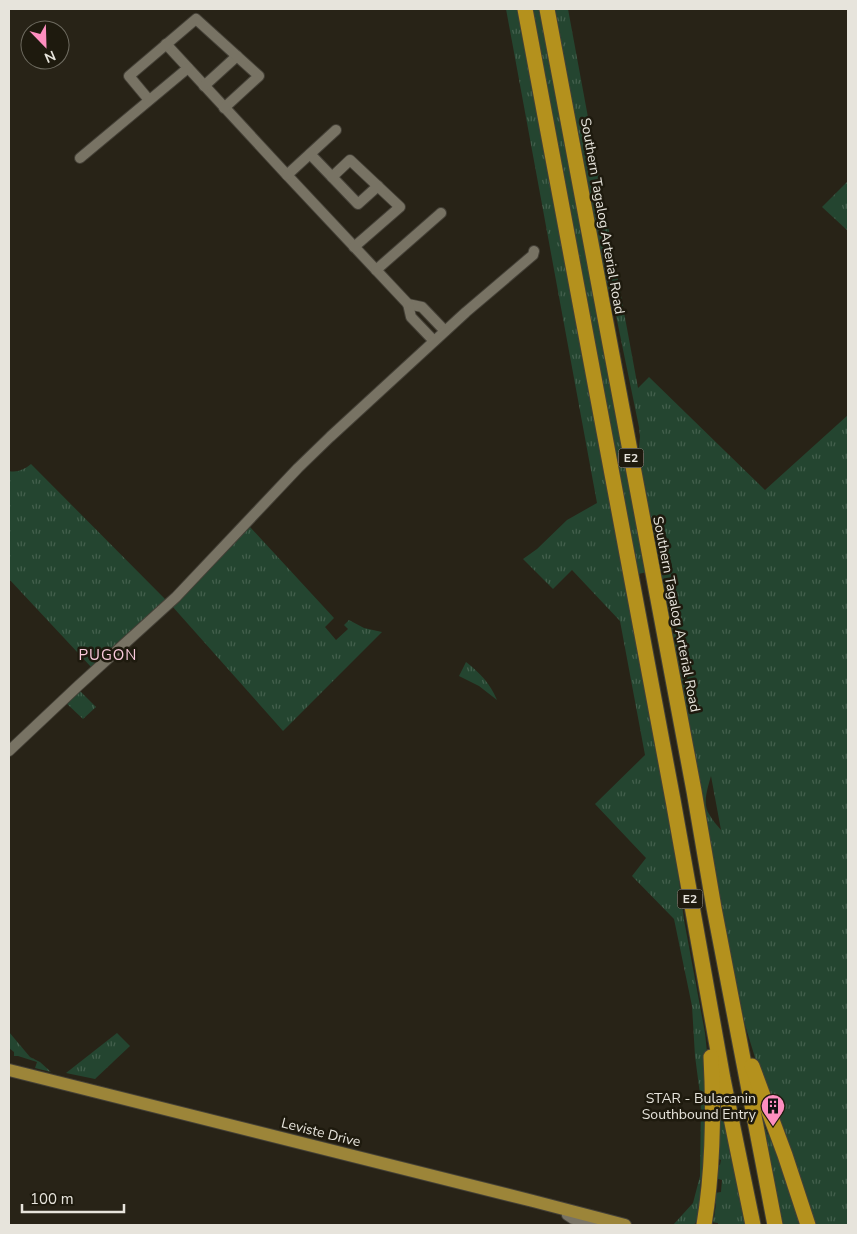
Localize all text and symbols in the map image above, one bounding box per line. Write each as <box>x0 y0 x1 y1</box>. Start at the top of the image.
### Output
north arrow <box>20 20 70 70</box>
text: N <box>41 46 58 67</box>
street label: Southern Tagalog Arterial Road <box>576 116 629 316</box>
road number: E2 <box>618 448 644 468</box>
street label: Southern Tagalog Arterial Road <box>648 515 705 714</box>
district label: PUGON <box>79 645 137 665</box>
road number: E2 <box>678 890 702 909</box>
place label: STAR - Bulacanin Southbound Entry <box>642 1089 757 1124</box>
building icon: STAR - Bulacanin Southbound Entry <box>760 1093 786 1127</box>
street label: Leviste Drive <box>279 1113 363 1152</box>
scale bar <box>22 1182 125 1214</box>
text: 100 m <box>30 1189 74 1209</box>

